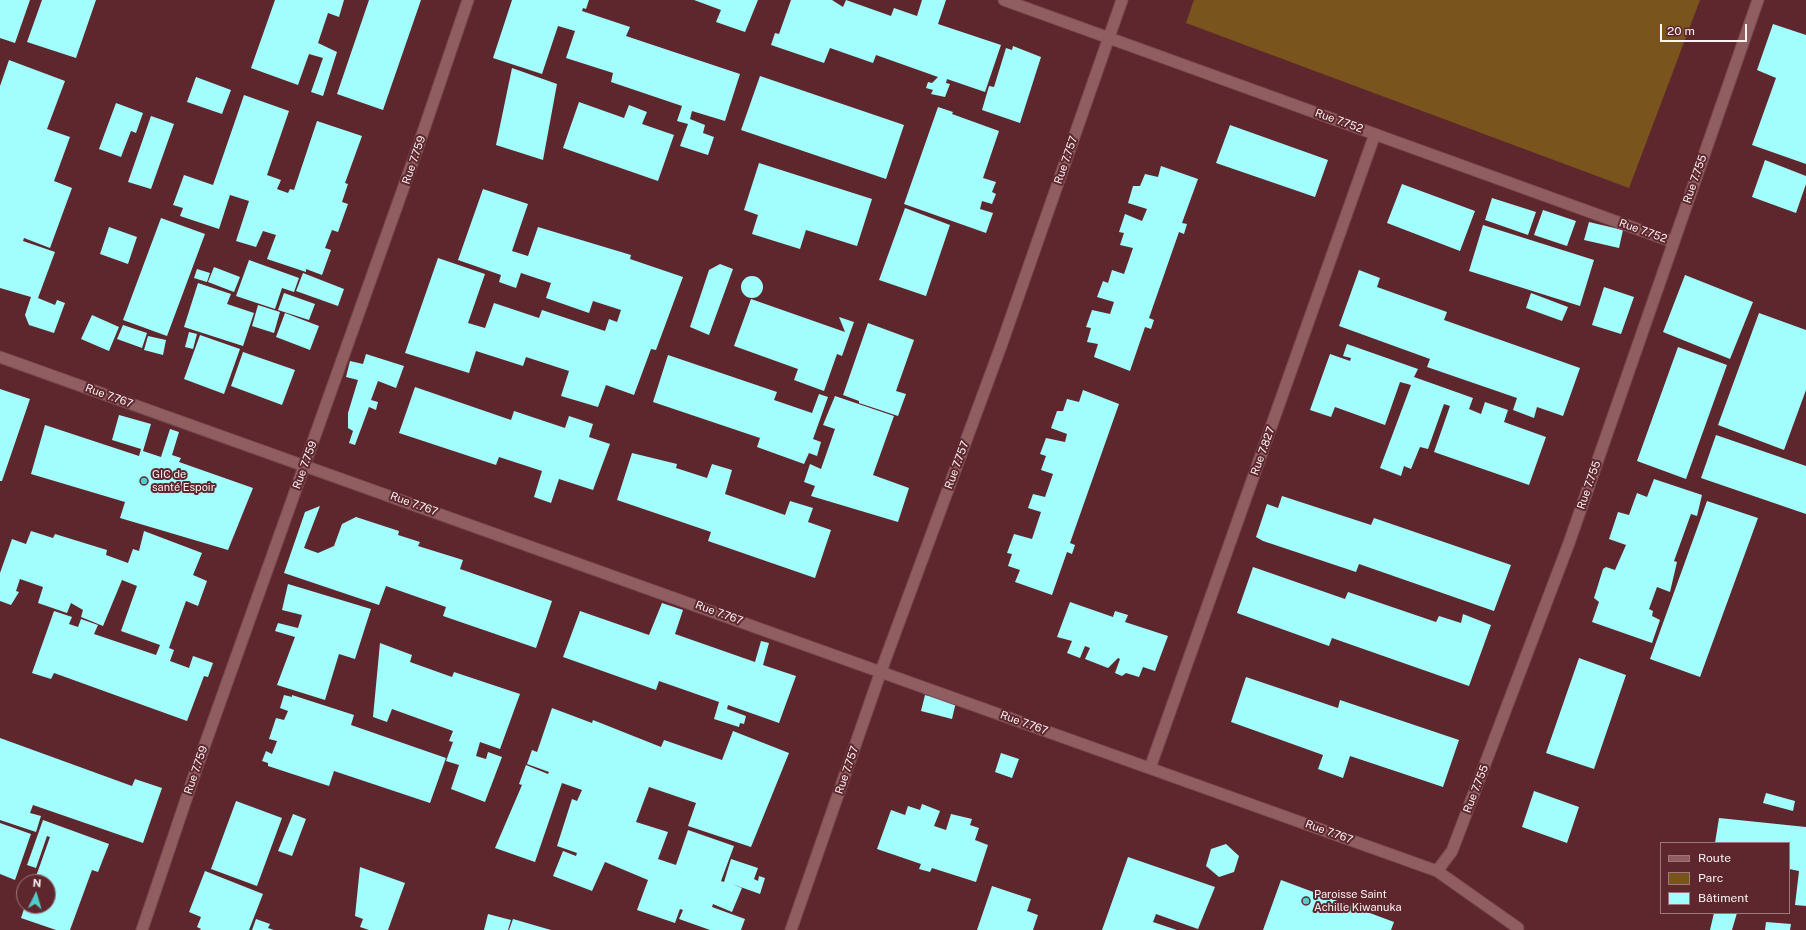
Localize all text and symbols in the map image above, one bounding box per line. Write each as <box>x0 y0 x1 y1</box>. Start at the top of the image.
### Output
scale bar <box>1662 16 1749 42</box>
text: 20 m <box>1667 24 1695 38</box>
street label: Rue 7.752 <box>1313 106 1365 136</box>
street label: Rue 7.759 <box>400 134 428 186</box>
street label: Rue 7.757 <box>1052 134 1080 186</box>
street label: Rue 7.755 <box>1681 153 1709 205</box>
street label: Rue 7.752 <box>1617 216 1669 246</box>
street label: Rue 7.767 <box>83 381 135 411</box>
street label: Rue 7.827 <box>1248 425 1278 477</box>
street label: Rue 7.759 <box>290 439 320 491</box>
street label: Rue 7.757 <box>942 439 972 491</box>
street label: Rue 7.755 <box>1575 459 1603 511</box>
place label: GIC de santé Espoir <box>152 468 215 494</box>
marker: GIC de santé Espoir <box>139 476 149 486</box>
street label: Rue 7.767 <box>388 489 440 519</box>
street label: Rue 7.767 <box>693 598 745 628</box>
street label: Rue 7.767 <box>998 708 1050 738</box>
street label: Rue 7.759 <box>182 744 210 796</box>
street label: Rue 7.757 <box>833 744 861 796</box>
street label: Rue 7.755 <box>1461 763 1491 815</box>
street label: Rue 7.767 <box>1303 817 1355 847</box>
legend <box>1660 842 1790 914</box>
text: Route <box>1698 851 1731 865</box>
text: Parc <box>1698 871 1723 885</box>
north arrow <box>16 874 56 914</box>
text: N <box>32 877 42 889</box>
place label: Paroisse Saint Achille Kiwanuka <box>1314 888 1402 914</box>
text: Bâtiment <box>1698 891 1749 905</box>
marker: Paroisse Saint Achille Kiwanuka <box>1301 896 1311 906</box>

